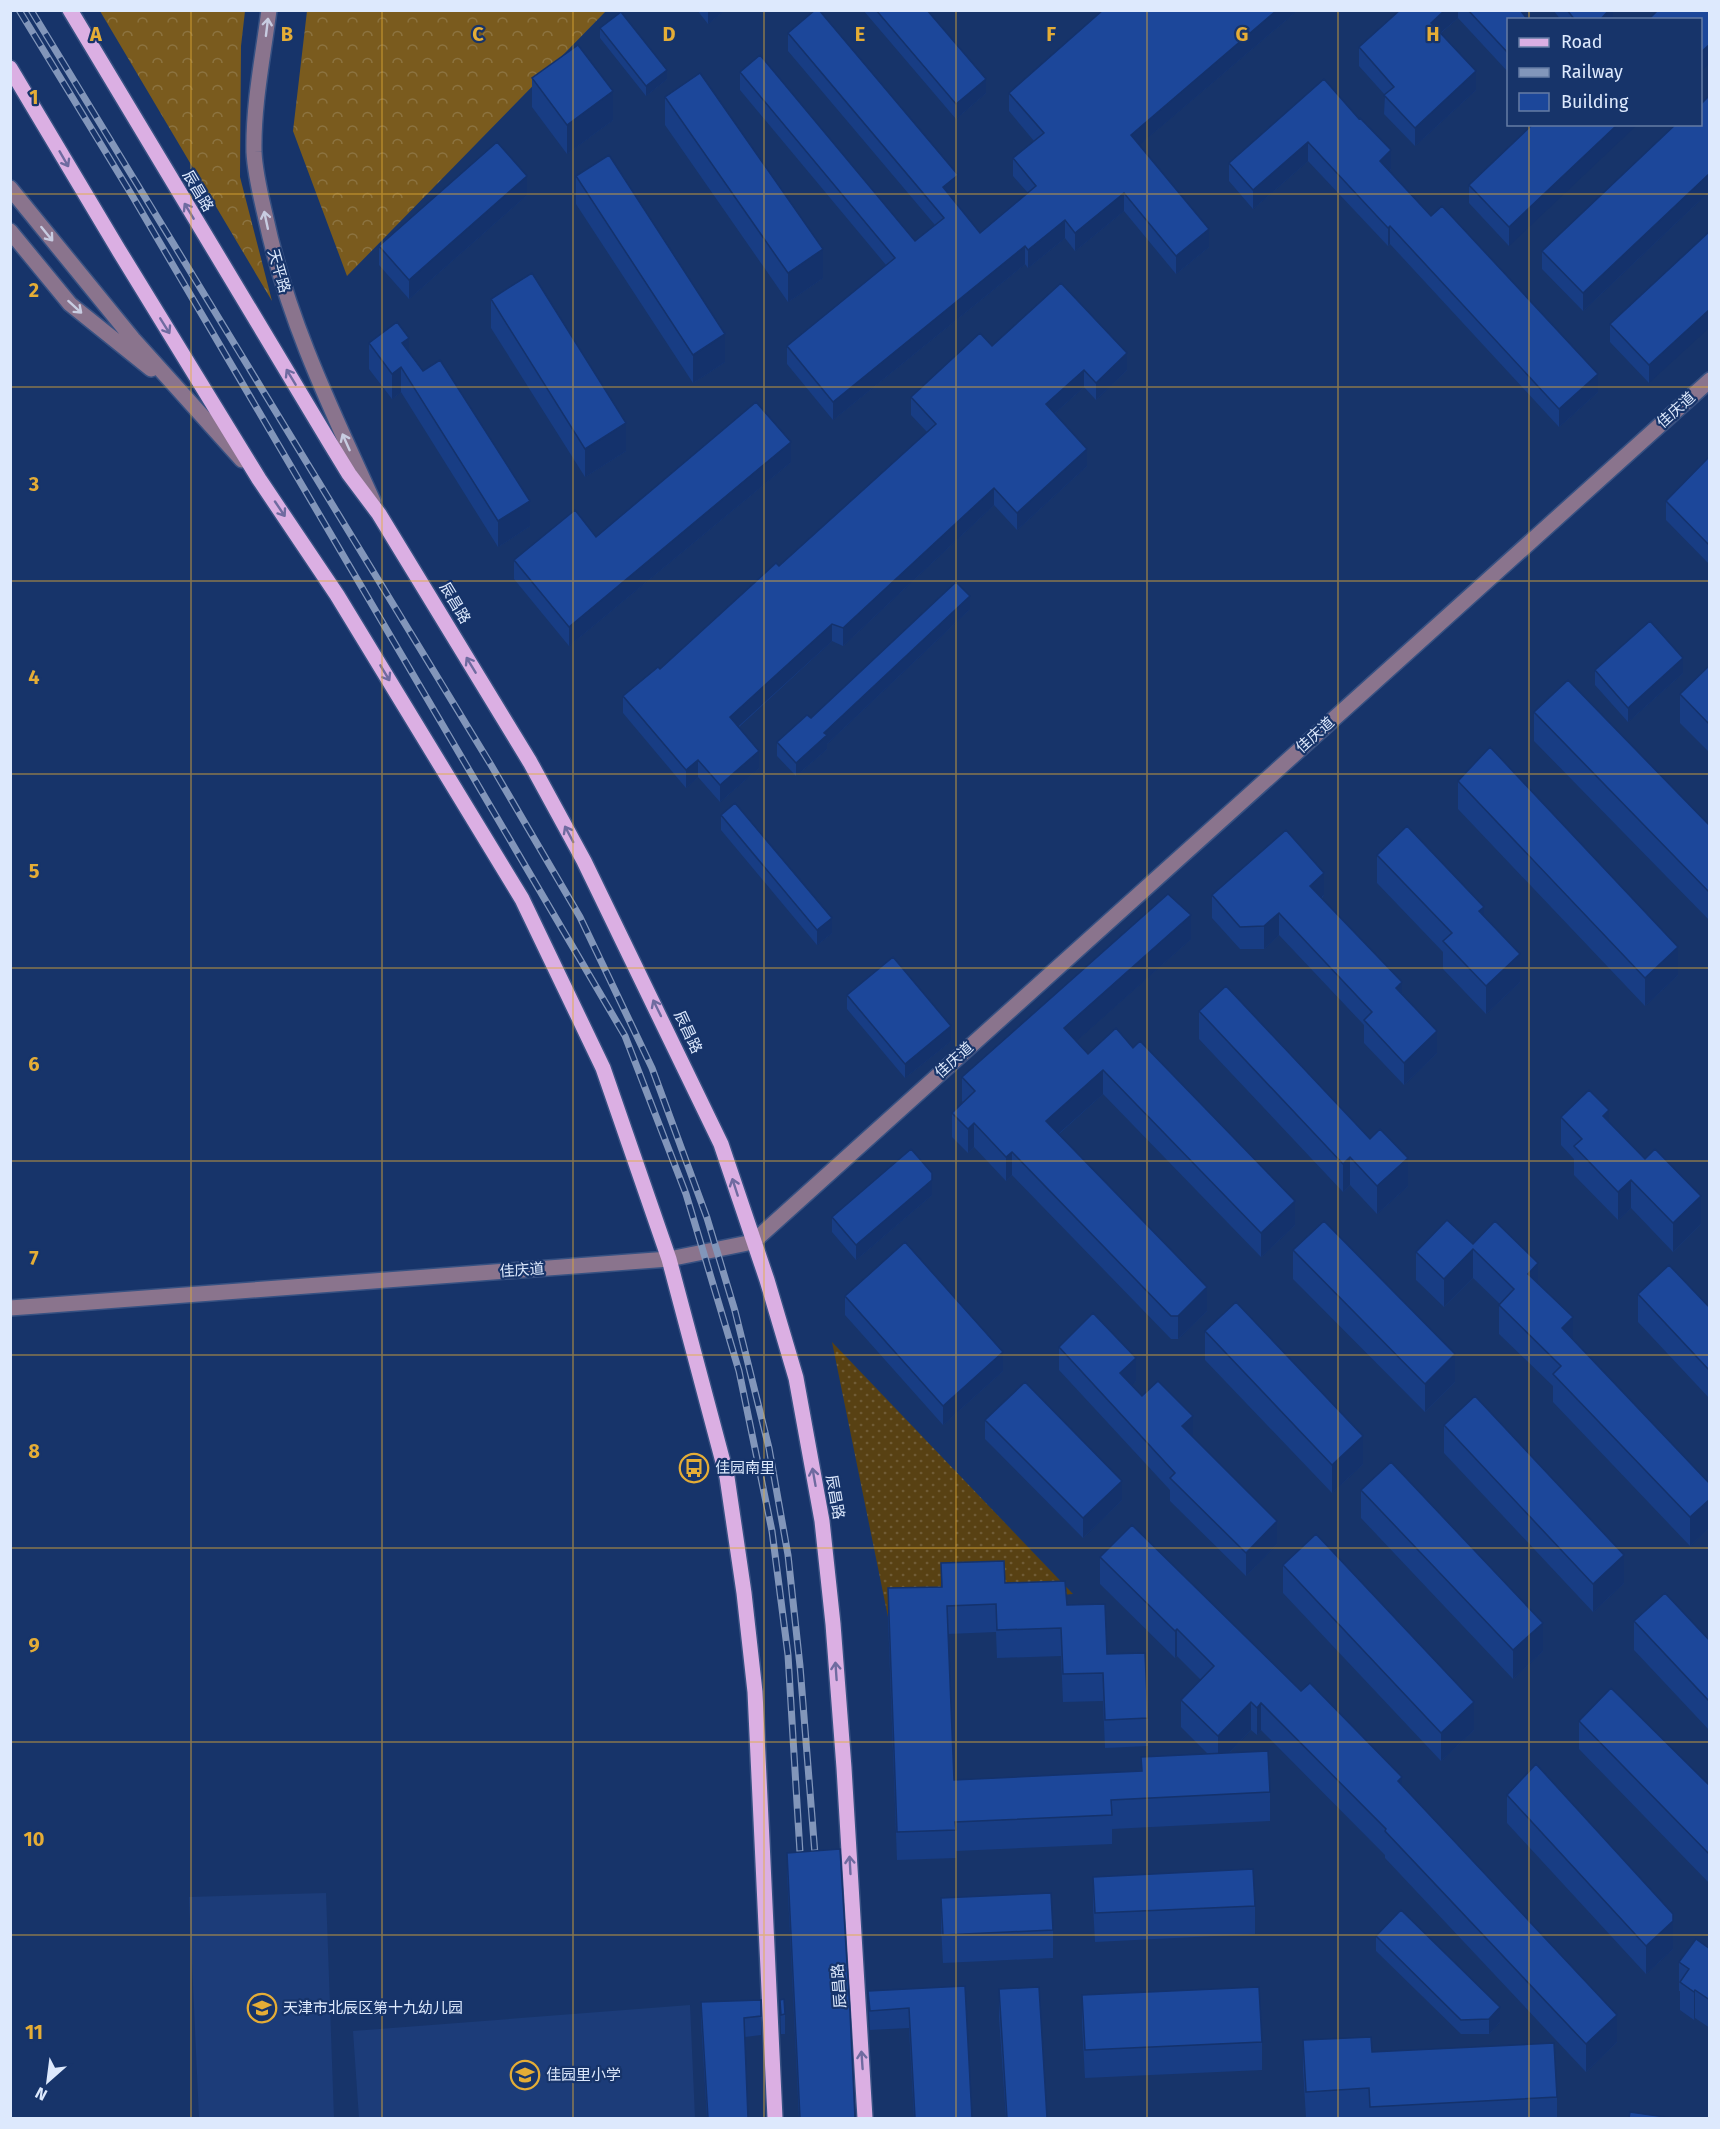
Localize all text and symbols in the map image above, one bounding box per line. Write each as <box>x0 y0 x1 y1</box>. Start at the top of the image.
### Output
one-way arrow <box>262 17 273 37</box>
legend <box>1507 18 1702 126</box>
text: A <box>89 22 103 46</box>
text: B <box>281 22 293 46</box>
text: C <box>472 22 484 46</box>
text: D <box>662 22 676 46</box>
text: E <box>855 22 865 46</box>
text: F <box>1046 22 1056 46</box>
text: G <box>1236 22 1248 46</box>
text: H <box>1426 22 1440 46</box>
text: Road <box>1561 31 1603 53</box>
text: Railway <box>1561 61 1623 83</box>
text: 1 <box>29 85 39 109</box>
text: Building <box>1561 91 1629 113</box>
one-way arrow <box>59 150 71 167</box>
street label: 辰昌路 <box>179 167 217 215</box>
one-way arrow <box>183 203 195 220</box>
one-way arrow <box>260 211 271 230</box>
one-way arrow <box>40 226 53 242</box>
street label: 天平路 <box>264 247 294 295</box>
text: 2 <box>29 278 39 302</box>
one-way arrow <box>67 300 82 314</box>
one-way arrow <box>160 317 172 334</box>
one-way arrow <box>284 369 296 386</box>
street label: 佳庆道 <box>1653 388 1699 432</box>
one-way arrow <box>340 434 352 452</box>
text: 3 <box>28 472 39 496</box>
one-way arrow <box>274 501 286 517</box>
street label: 辰昌路 <box>436 579 474 627</box>
one-way arrow <box>465 657 477 674</box>
one-way arrow <box>380 664 392 681</box>
text: 4 <box>28 665 40 689</box>
street label: 佳庆道 <box>1292 713 1338 757</box>
one-way arrow <box>563 826 575 843</box>
text: 5 <box>29 859 40 883</box>
one-way arrow <box>650 1000 662 1018</box>
street label: 辰昌路 <box>670 1008 706 1056</box>
street label: 佳庆道 <box>931 1038 977 1082</box>
text: 6 <box>28 1052 40 1076</box>
one-way arrow <box>729 1178 740 1197</box>
text: 7 <box>29 1246 39 1270</box>
street label: 佳庆道 <box>499 1259 545 1281</box>
text: 8 <box>28 1439 40 1463</box>
bus stop icon: 佳园南里 <box>678 1452 710 1484</box>
place label: 佳园南里 <box>715 1459 775 1477</box>
one-way arrow <box>808 1468 819 1488</box>
street label: 辰昌路 <box>822 1473 848 1521</box>
text: 9 <box>28 1633 40 1657</box>
one-way arrow <box>831 1661 842 1681</box>
text: 10 <box>24 1827 44 1851</box>
one-way arrow <box>844 1856 855 1876</box>
street label: 辰昌路 <box>828 1963 850 2009</box>
school or university icon: 天津市北辰区第十九幼儿园 <box>246 1992 278 2024</box>
place label: 天津市北辰区第十九幼儿园 <box>283 1999 463 2017</box>
text: 11 <box>25 2020 43 2044</box>
north arrow <box>18 2051 78 2111</box>
one-way arrow <box>856 2051 867 2071</box>
school or university icon: 佳园里小学 <box>509 2059 541 2091</box>
place label: 佳园里小学 <box>546 2066 621 2084</box>
text: N <box>32 2083 50 2105</box>

